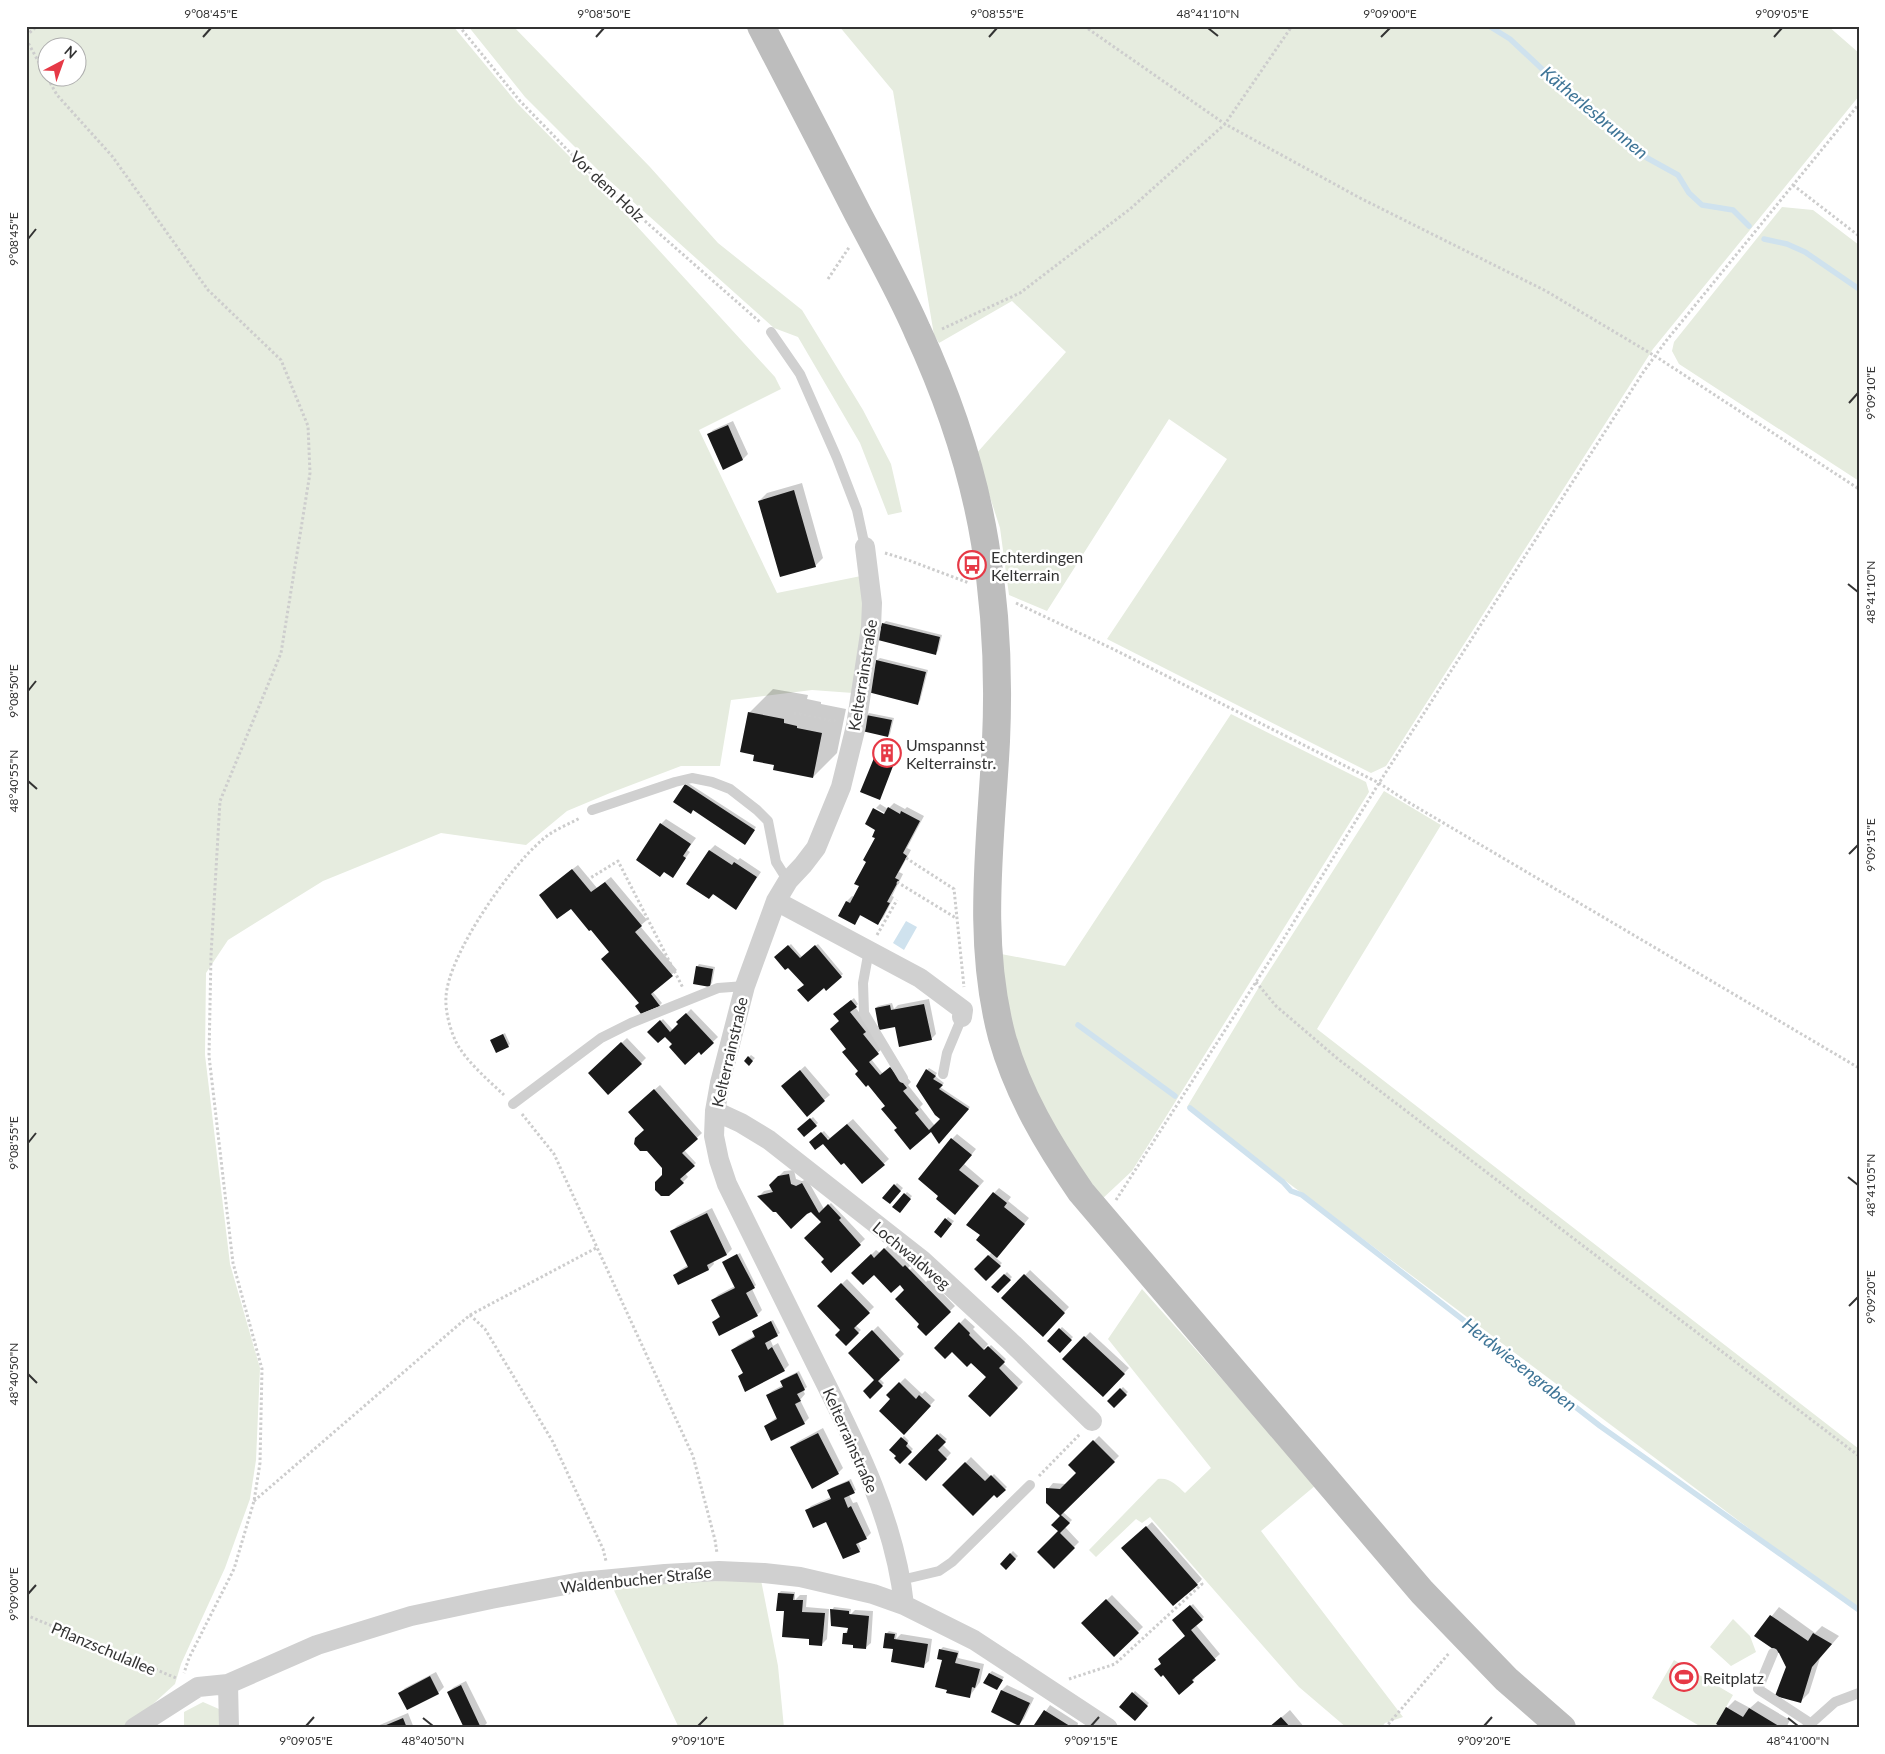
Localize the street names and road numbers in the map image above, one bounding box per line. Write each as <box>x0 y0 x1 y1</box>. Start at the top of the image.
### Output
street label: Vor dem Holz <box>567 147 649 225</box>
street label: Kelterrainstraße <box>844 618 880 732</box>
street label: Kelterrainstraße <box>707 995 751 1109</box>
street label: Lochwaldweg <box>869 1217 955 1293</box>
street label: Kelterrainstraße <box>819 1385 883 1495</box>
street label: Waldenbucher Straße <box>560 1562 712 1596</box>
street label: Pflanzschulallee <box>49 1617 159 1679</box>

